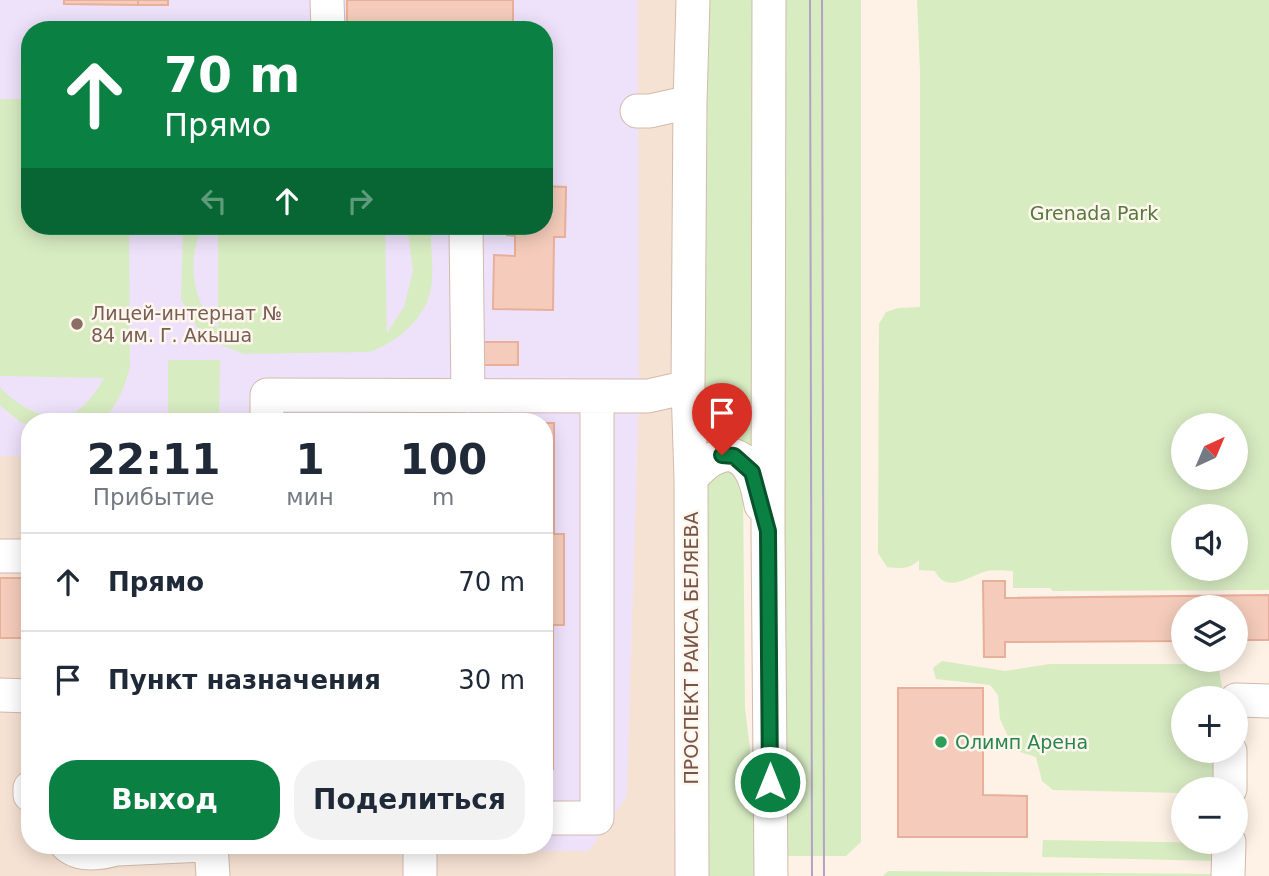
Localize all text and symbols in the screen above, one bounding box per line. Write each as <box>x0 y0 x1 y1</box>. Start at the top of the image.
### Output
text: 70 m <box>164 47 300 104</box>
icon: ahead <box>49 49 140 140</box>
text: Прямо <box>164 106 271 144</box>
icon: left <box>195 182 233 220</box>
icon: ahead <box>268 182 306 220</box>
icon: right <box>341 182 379 220</box>
park label: Grenada Park <box>1030 202 1158 224</box>
place label: Лицей-интернат № 84 им. Г. Акыша <box>91 302 282 346</box>
marker: Лицей-интернат № 84 им. Г. Акыша <box>69 316 85 332</box>
pin <box>692 383 752 455</box>
icon: arrive <box>703 394 741 432</box>
north arrow <box>1171 413 1248 490</box>
map controls <box>1171 413 1248 854</box>
text: 22:11 <box>87 435 221 484</box>
text: 1 <box>295 435 325 484</box>
text: 100 <box>399 435 487 484</box>
text: Прибытие <box>93 484 215 510</box>
text: мин <box>286 484 334 510</box>
text: m <box>432 484 455 510</box>
button: sound <box>1171 504 1248 581</box>
street label: ПРОСПЕКТ РАИСА БЕЛЯЕВА <box>680 512 702 784</box>
icon: ahead <box>49 563 87 601</box>
text: Прямо <box>108 567 204 597</box>
text: 70 m <box>458 567 525 597</box>
button: layers <box>1171 595 1248 672</box>
icon: arrive <box>49 661 87 699</box>
text: Пункт назначения <box>108 665 381 695</box>
text: 30 m <box>458 665 525 695</box>
button: + <box>1171 686 1248 763</box>
place label: Олимп Арена <box>955 731 1088 753</box>
marker: Олимп Арена <box>933 734 949 750</box>
position arrow <box>733 745 807 819</box>
button: Выход <box>49 760 280 840</box>
button: Поделиться <box>294 760 525 840</box>
button: − <box>1171 777 1248 854</box>

